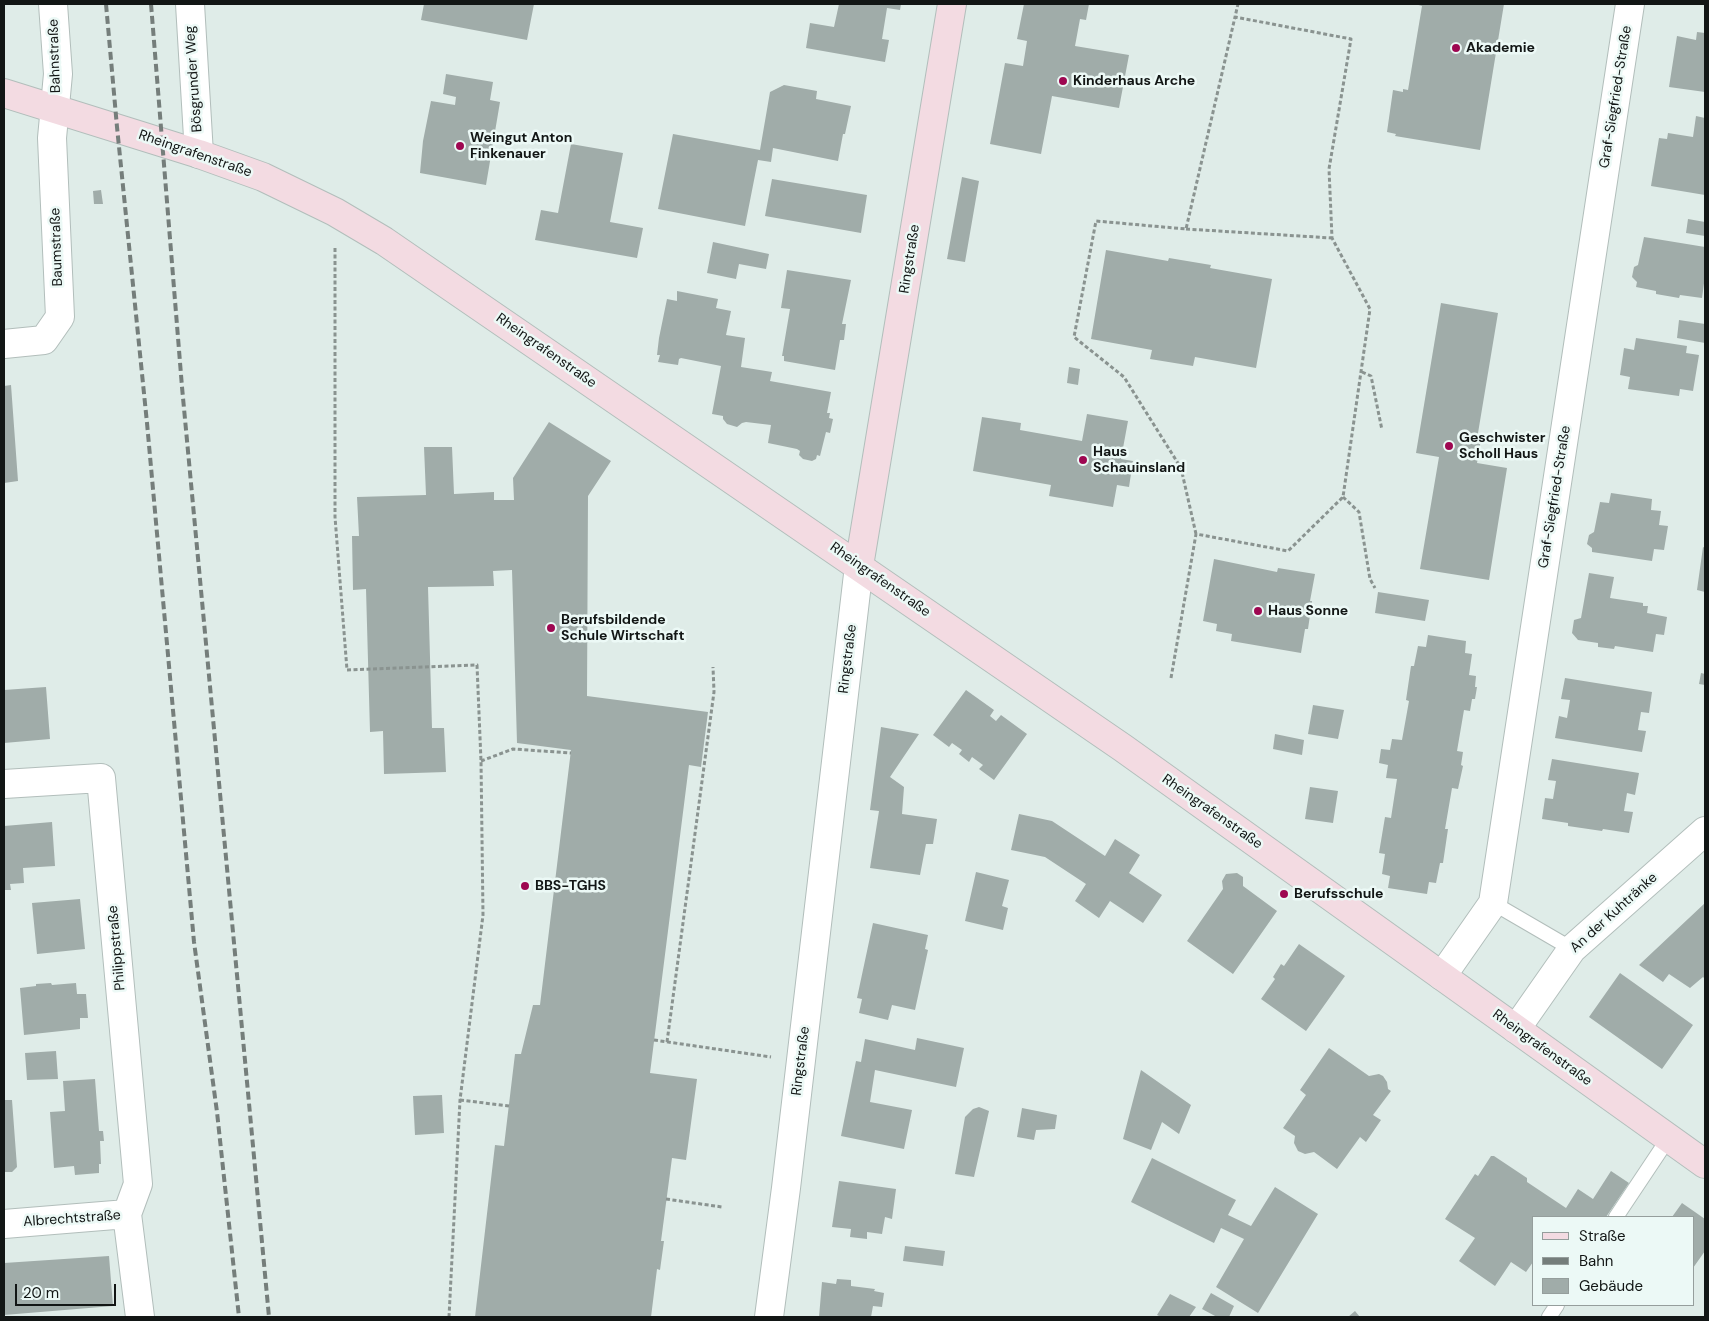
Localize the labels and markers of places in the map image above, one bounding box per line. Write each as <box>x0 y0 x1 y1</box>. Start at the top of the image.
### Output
place label: Akademie <box>1466 40 1535 56</box>
marker: Akademie <box>1450 42 1462 54</box>
place label: Kinderhaus Arche <box>1073 73 1195 89</box>
marker: Kinderhaus Arche <box>1057 75 1069 87</box>
place label: Weingut Anton Finkenauer <box>470 130 572 162</box>
marker: Weingut Anton Finkenauer <box>454 140 466 152</box>
place label: Geschwister Scholl Haus <box>1459 430 1546 462</box>
marker: Geschwister Scholl Haus <box>1443 440 1455 452</box>
place label: Haus Schauinsland <box>1093 444 1185 477</box>
marker: Haus Schauinsland <box>1077 454 1089 466</box>
place label: Haus Sonne <box>1268 603 1348 619</box>
marker: Haus Sonne <box>1252 605 1264 617</box>
place label: Berufsbildende Schule Wirtschaft <box>561 612 685 644</box>
marker: Berufsbildende Schule Wirtschaft <box>545 622 557 634</box>
place label: BBS-TGHS <box>535 878 606 894</box>
marker: BBS-TGHS <box>519 880 531 892</box>
place label: Berufsschule <box>1294 886 1384 902</box>
marker: Berufsschule <box>1278 888 1290 900</box>

